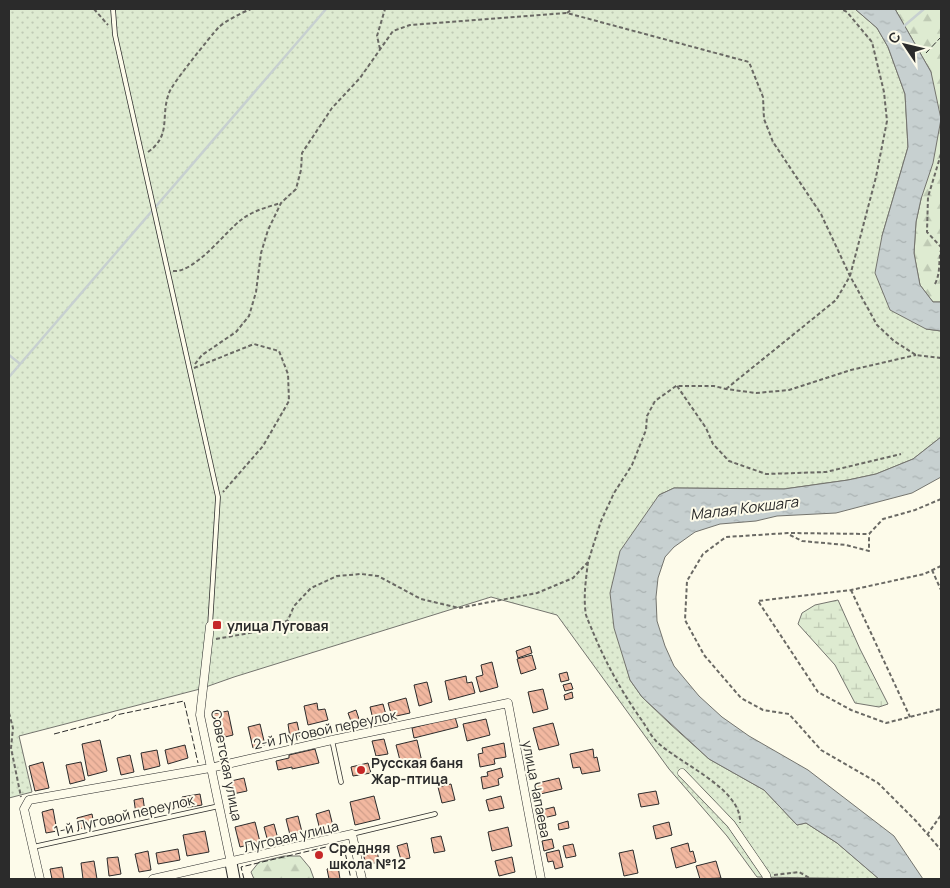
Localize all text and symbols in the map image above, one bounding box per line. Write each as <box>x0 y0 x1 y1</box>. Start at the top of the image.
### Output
north arrow <box>880 20 930 70</box>
text: С <box>883 28 905 47</box>
water label: Малая Кокшага <box>689 491 800 525</box>
place label: улица Луговая <box>227 616 329 635</box>
marker: улица Луговая <box>211 619 223 631</box>
street label: 2-й Луговой переулок <box>252 704 399 753</box>
street label: Советская улица <box>207 708 247 822</box>
street label: улица Чапаева <box>518 739 556 839</box>
place label: Русская баня Жар-птица <box>371 753 463 788</box>
marker: Русская баня Жар-птица <box>355 764 367 776</box>
street label: 1-й Луговой переулок <box>52 789 197 840</box>
street label: Луговая улица <box>242 816 340 856</box>
place label: Средняя школа №12 <box>329 838 406 873</box>
marker: Средняя школа №12 <box>313 849 325 861</box>

